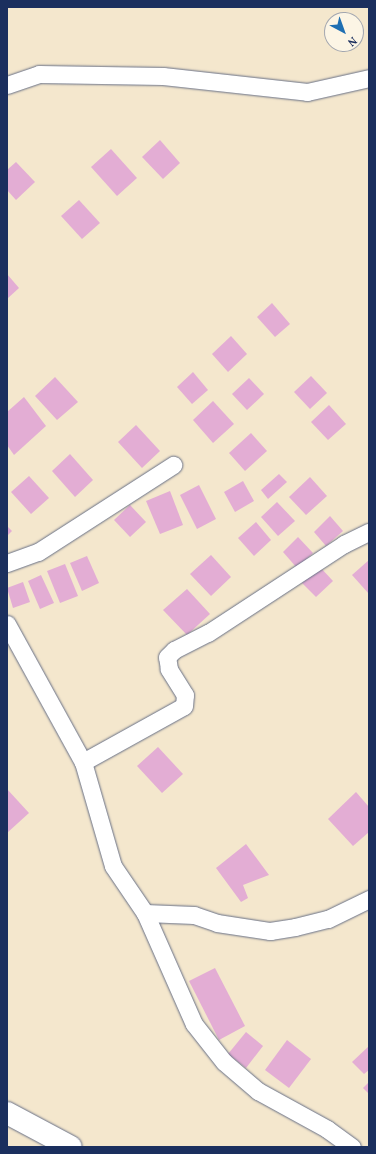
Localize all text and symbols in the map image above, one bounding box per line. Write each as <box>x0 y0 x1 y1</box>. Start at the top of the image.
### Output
north arrow <box>324 12 364 52</box>
text: N <box>344 32 359 49</box>

